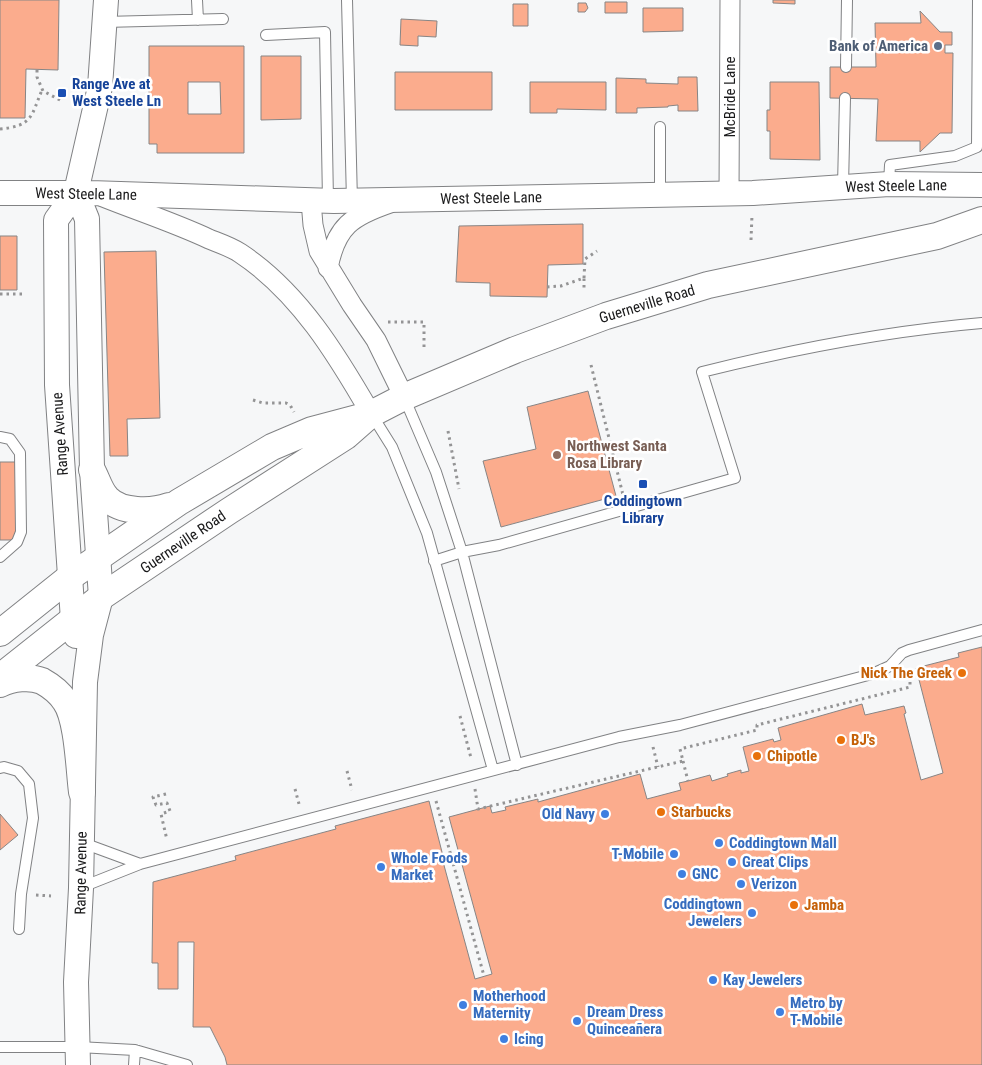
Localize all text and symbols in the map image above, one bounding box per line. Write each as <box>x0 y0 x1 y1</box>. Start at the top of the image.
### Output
place label: Bank of America <box>829 37 928 55</box>
marker: Bank of America <box>932 40 944 52</box>
street label: McBride Lane <box>721 57 739 138</box>
place label: Range Ave at West Steele Ln <box>72 75 161 110</box>
marker: Range Ave at West Steele Ln <box>56 87 68 99</box>
street label: West Steele Lane <box>845 176 947 196</box>
street label: West Steele Lane <box>35 184 137 204</box>
street label: West Steele Lane <box>440 188 542 208</box>
street label: Guerneville Road <box>597 281 697 327</box>
street label: Range Avenue <box>48 392 72 476</box>
place label: Northwest Santa Rosa Library <box>567 437 667 472</box>
marker: Northwest Santa Rosa Library <box>551 449 563 461</box>
marker: Coddingtown Library <box>637 478 649 490</box>
place label: Coddingtown Library <box>604 492 682 527</box>
street label: Guerneville Road <box>137 507 229 577</box>
place label: Nick The Greek <box>861 664 953 682</box>
marker: Nick The Greek <box>956 667 968 679</box>
place label: BJ's <box>851 731 876 749</box>
marker: BJ's <box>835 734 847 746</box>
place label: Chipotle <box>767 747 817 765</box>
marker: Chipotle <box>751 750 763 762</box>
place label: Starbucks <box>671 803 732 821</box>
place label: Old Navy <box>542 805 595 823</box>
marker: Starbucks <box>655 806 667 818</box>
marker: Old Navy <box>599 808 611 820</box>
street label: Range Avenue <box>71 831 91 915</box>
place label: Coddingtown Mall <box>729 834 837 852</box>
marker: Coddingtown Mall <box>713 837 725 849</box>
place label: T-Mobile <box>611 845 664 863</box>
marker: T-Mobile <box>668 848 680 860</box>
place label: Whole Foods Market <box>391 849 468 884</box>
place label: Great Clips <box>742 853 808 871</box>
marker: Great Clips <box>726 856 738 868</box>
marker: Whole Foods Market <box>375 861 387 873</box>
place label: GNC <box>692 865 719 883</box>
marker: GNC <box>676 868 688 880</box>
place label: Verizon <box>751 875 797 893</box>
marker: Verizon <box>735 878 747 890</box>
place label: Coddingtown Jewelers <box>664 895 742 930</box>
place label: Jamba <box>804 896 844 914</box>
marker: Jamba <box>788 899 800 911</box>
marker: Coddingtown Jewelers <box>746 907 758 919</box>
place label: Kay Jewelers <box>723 971 803 989</box>
marker: Kay Jewelers <box>707 974 719 986</box>
place label: Motherhood Maternity <box>473 987 546 1022</box>
place label: Metro by T-Mobile <box>790 994 843 1029</box>
marker: Motherhood Maternity <box>457 999 469 1011</box>
place label: Dream Dress Quinceañera <box>587 1003 663 1038</box>
marker: Metro by T-Mobile <box>774 1006 786 1018</box>
marker: Dream Dress Quinceañera <box>571 1015 583 1027</box>
place label: Icing <box>514 1030 544 1048</box>
marker: Icing <box>498 1033 510 1045</box>

